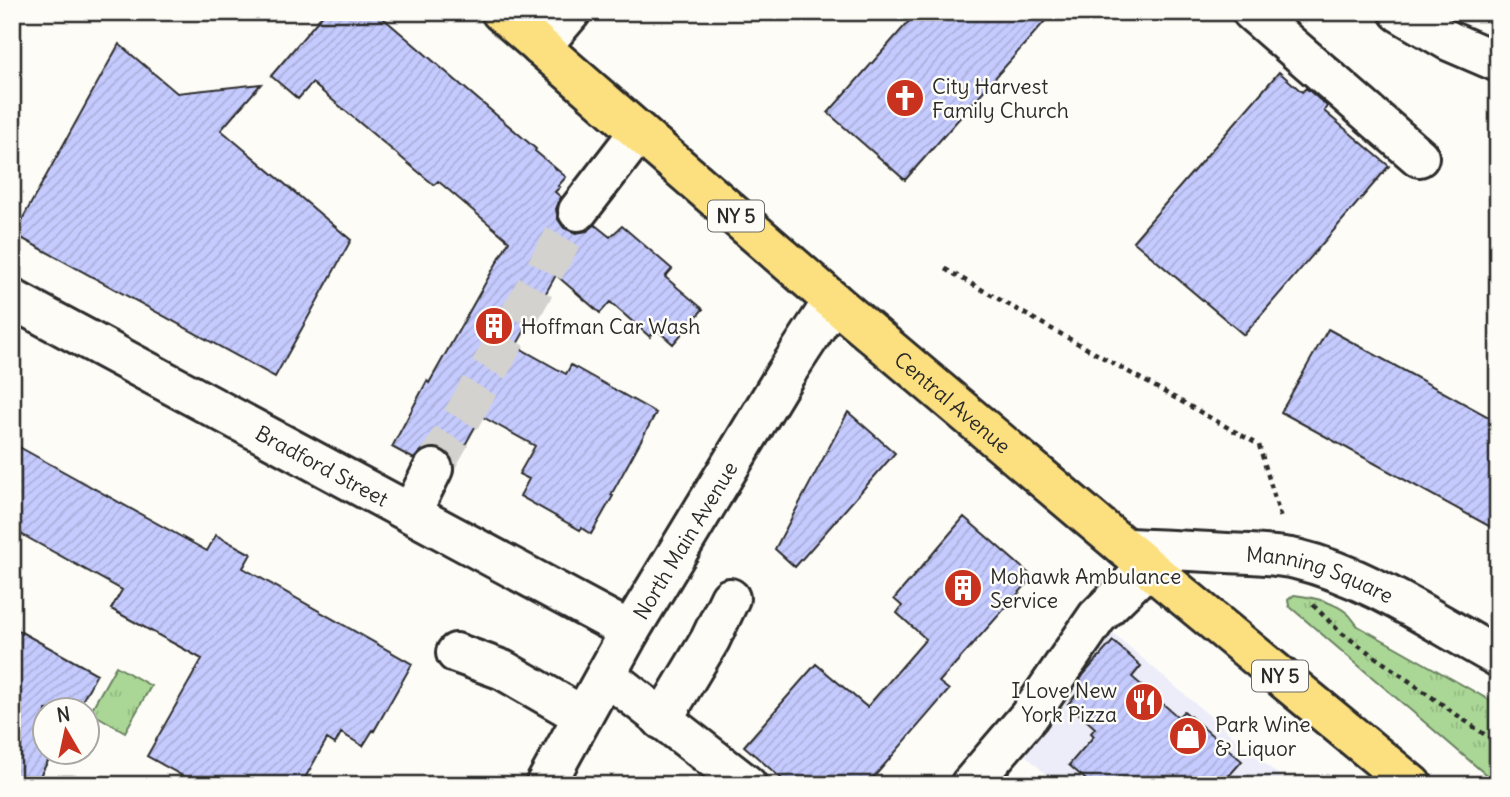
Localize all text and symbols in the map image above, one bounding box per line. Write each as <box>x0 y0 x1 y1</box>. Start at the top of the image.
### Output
place label: City Harvest Family Church <box>932 73 1069 124</box>
church icon: City Harvest Family Church <box>884 77 926 119</box>
road number: NY 5 <box>708 200 764 232</box>
building icon: Hoffman Car Wash <box>473 305 515 347</box>
place label: Hoffman Car Wash <box>521 313 700 340</box>
street label: Central Avenue <box>889 345 1016 459</box>
street label: Bradford Street <box>251 419 393 512</box>
street label: North Main Avenue <box>627 456 743 624</box>
street label: Manning Square <box>1245 540 1398 609</box>
place label: Mohawk Ambulance Service <box>990 563 1181 614</box>
building icon: Mohawk Ambulance Service <box>942 567 984 609</box>
road number: NY 5 <box>1252 660 1308 692</box>
place label: I Love New York Pizza <box>1011 677 1117 728</box>
restaurant icon: I Love New York Pizza <box>1123 681 1165 723</box>
north arrow <box>32 696 102 766</box>
text: N <box>55 701 72 727</box>
place label: Park Wine & Liquor <box>1215 711 1311 762</box>
shop icon: Park Wine & Liquor <box>1167 715 1209 757</box>

